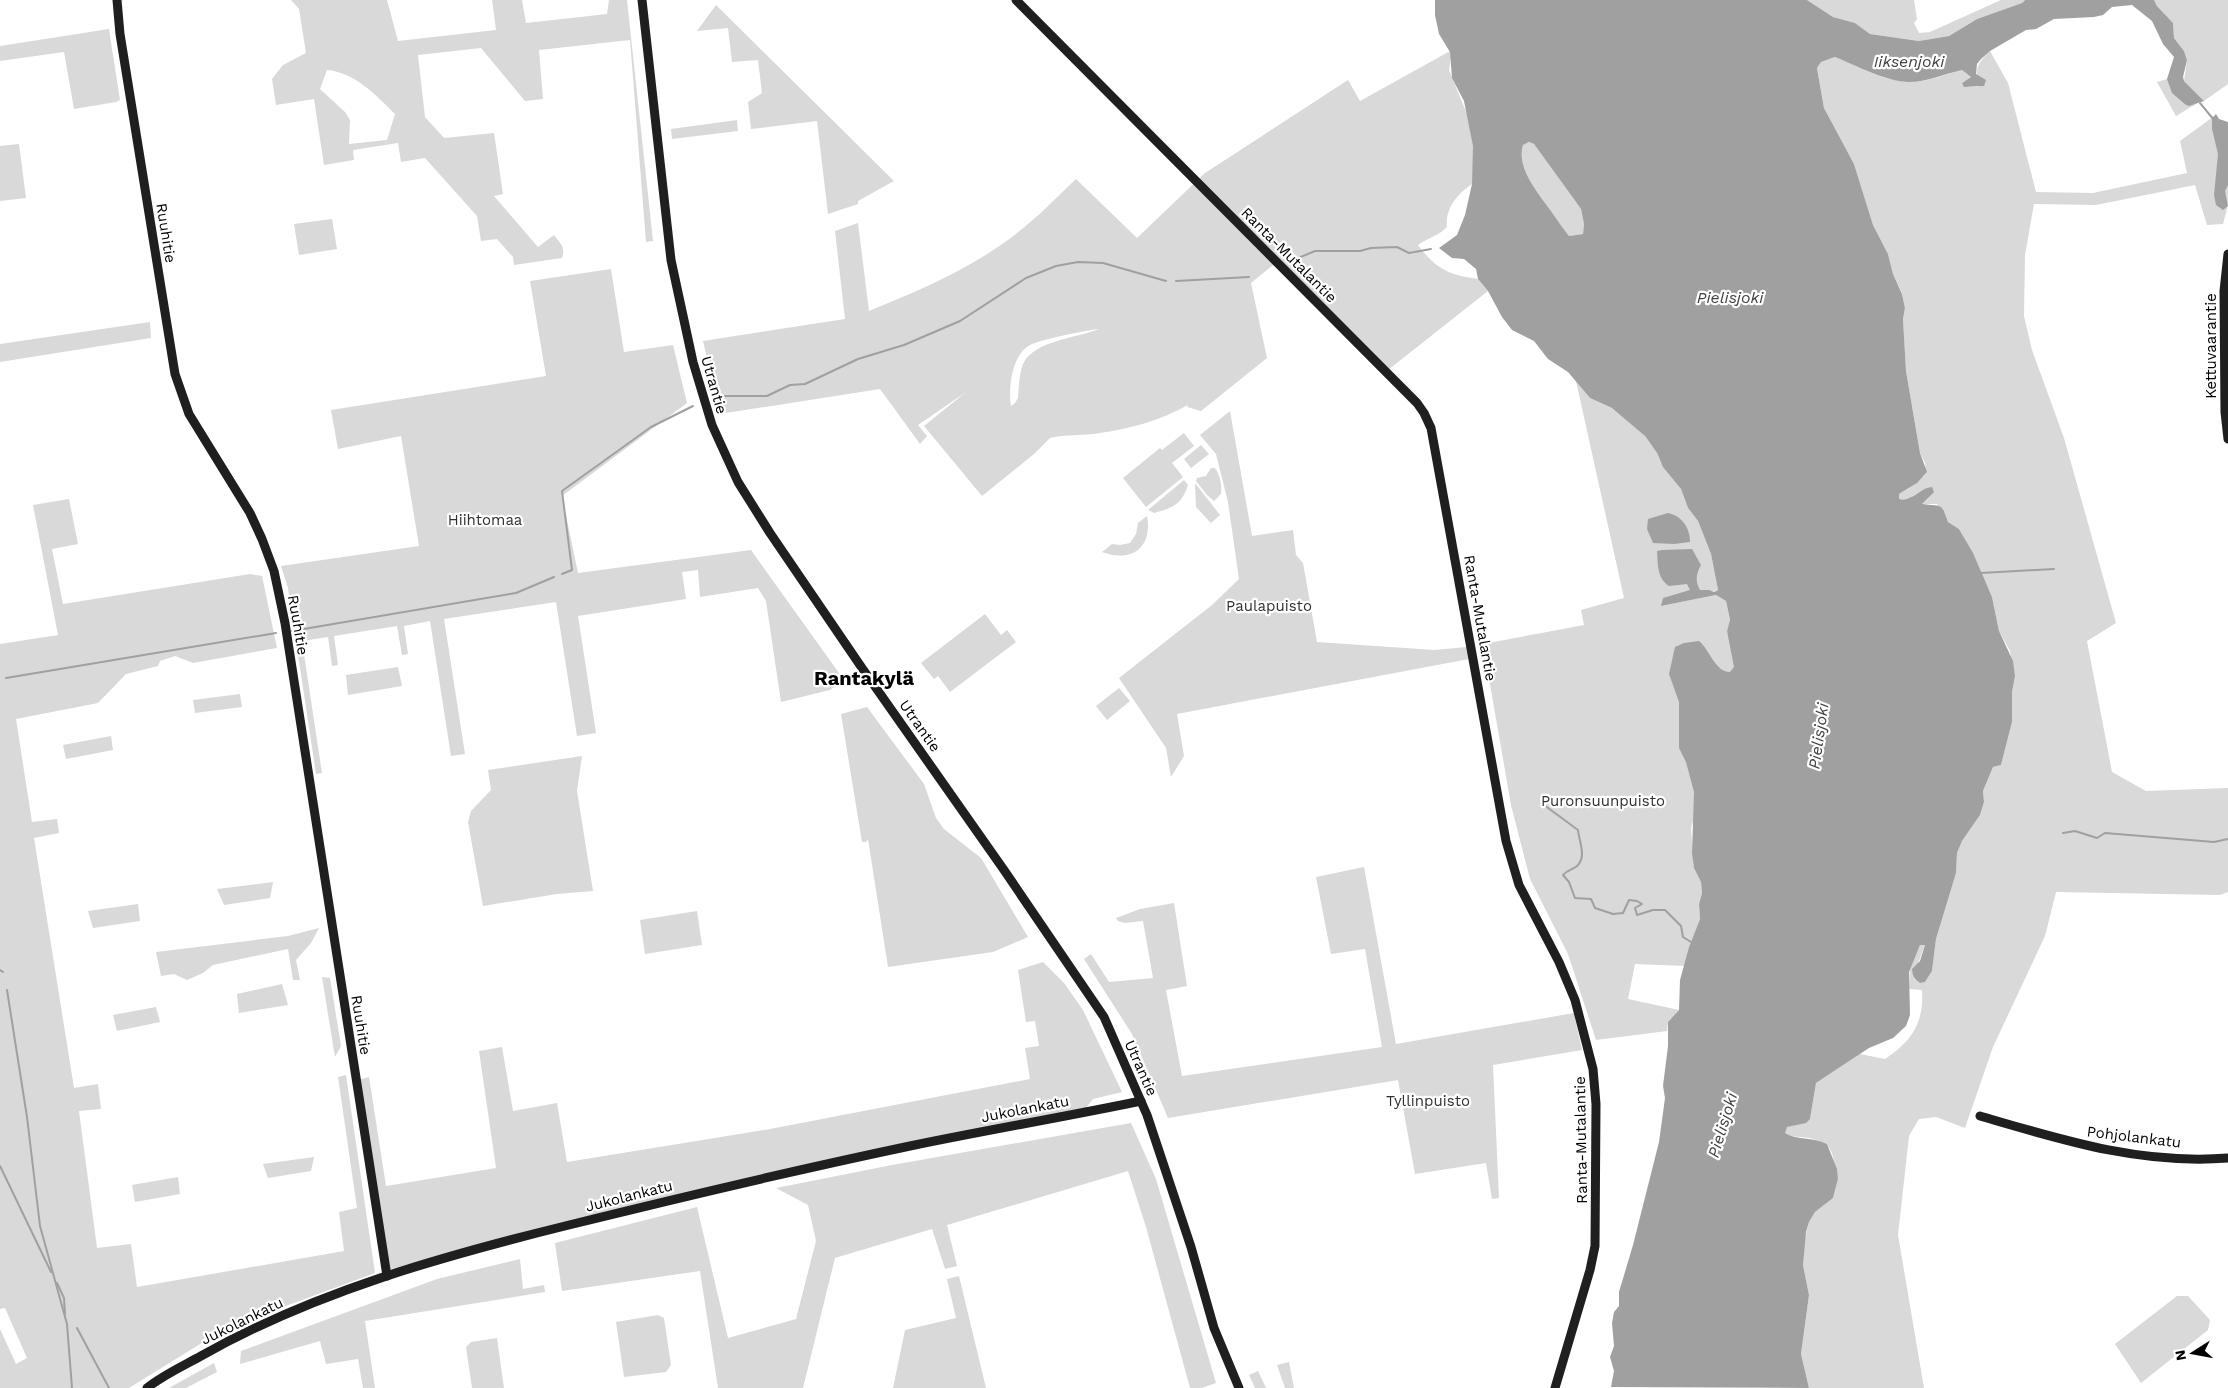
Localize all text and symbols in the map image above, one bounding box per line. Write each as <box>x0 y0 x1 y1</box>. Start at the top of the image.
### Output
water label: Iiksenjoki <box>1874 52 1945 71</box>
street label: Ruuhitie <box>152 202 180 264</box>
street label: Ranta-Mutalantie <box>1237 203 1341 307</box>
water label: Pielisjoki <box>1697 288 1764 307</box>
street label: Kettuvaarantie <box>2202 293 2220 399</box>
street label: Utrantie <box>697 354 731 416</box>
park label: Hiihtomaa <box>448 511 523 529</box>
street label: Ranta-Mutalantie <box>1460 554 1500 682</box>
street label: Ruuhitie <box>284 594 312 656</box>
park label: Paulapuisto <box>1226 597 1312 615</box>
district label: Rantakylä <box>814 666 915 690</box>
street label: Utrantie <box>896 697 944 755</box>
water label: Pielisjoki <box>1804 701 1833 770</box>
park label: Puronsuunpuisto <box>1541 792 1665 810</box>
street label: Ruuhitie <box>347 994 375 1056</box>
street label: Utrantie <box>1121 1037 1161 1099</box>
street label: Ranta-Mutalantie <box>1571 1076 1591 1204</box>
water label: Pielisjoki <box>1704 1090 1742 1160</box>
street label: Jukolankatu <box>979 1092 1071 1126</box>
park label: Tyllinpuisto <box>1386 1092 1470 1110</box>
street label: Pohjolankatu <box>2086 1122 2182 1152</box>
street label: Jukolankatu <box>584 1176 674 1216</box>
street label: Jukolankatu <box>198 1293 286 1349</box>
north arrow <box>2168 1328 2218 1378</box>
text: N <box>2171 1349 2189 1362</box>

